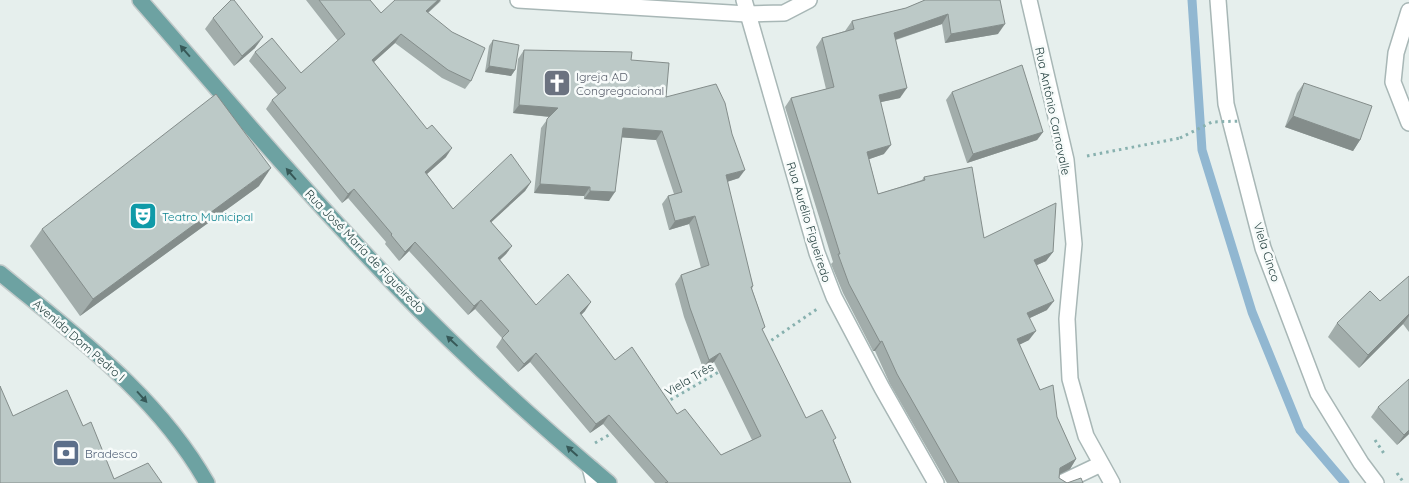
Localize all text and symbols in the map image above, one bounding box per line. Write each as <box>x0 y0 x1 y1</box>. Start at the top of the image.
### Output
one-way arrow <box>179 45 190 58</box>
street label: Rua Antônio Carnavalle <box>1032 45 1074 177</box>
church icon: Igreja AD Congregacional <box>542 68 572 98</box>
place label: Igreja AD Congregacional <box>576 69 664 98</box>
street label: Rua Aurélio Figueiredo <box>784 160 834 284</box>
one-way arrow <box>285 168 297 180</box>
street label: Rua José Maria de Figueiredo <box>302 186 428 316</box>
theatre icon: Teatro Municipal <box>128 201 158 231</box>
place label: Teatro Municipal <box>162 209 253 224</box>
street label: Viela Cinco <box>1250 220 1284 284</box>
street label: Avenida Dom Pedro I <box>30 296 128 384</box>
one-way arrow <box>447 335 459 347</box>
street label: Viela Três <box>662 359 716 399</box>
one-way arrow <box>136 391 147 404</box>
bank icon: Bradesco <box>51 438 81 468</box>
one-way arrow <box>566 445 578 457</box>
place label: Bradesco <box>85 446 138 461</box>

